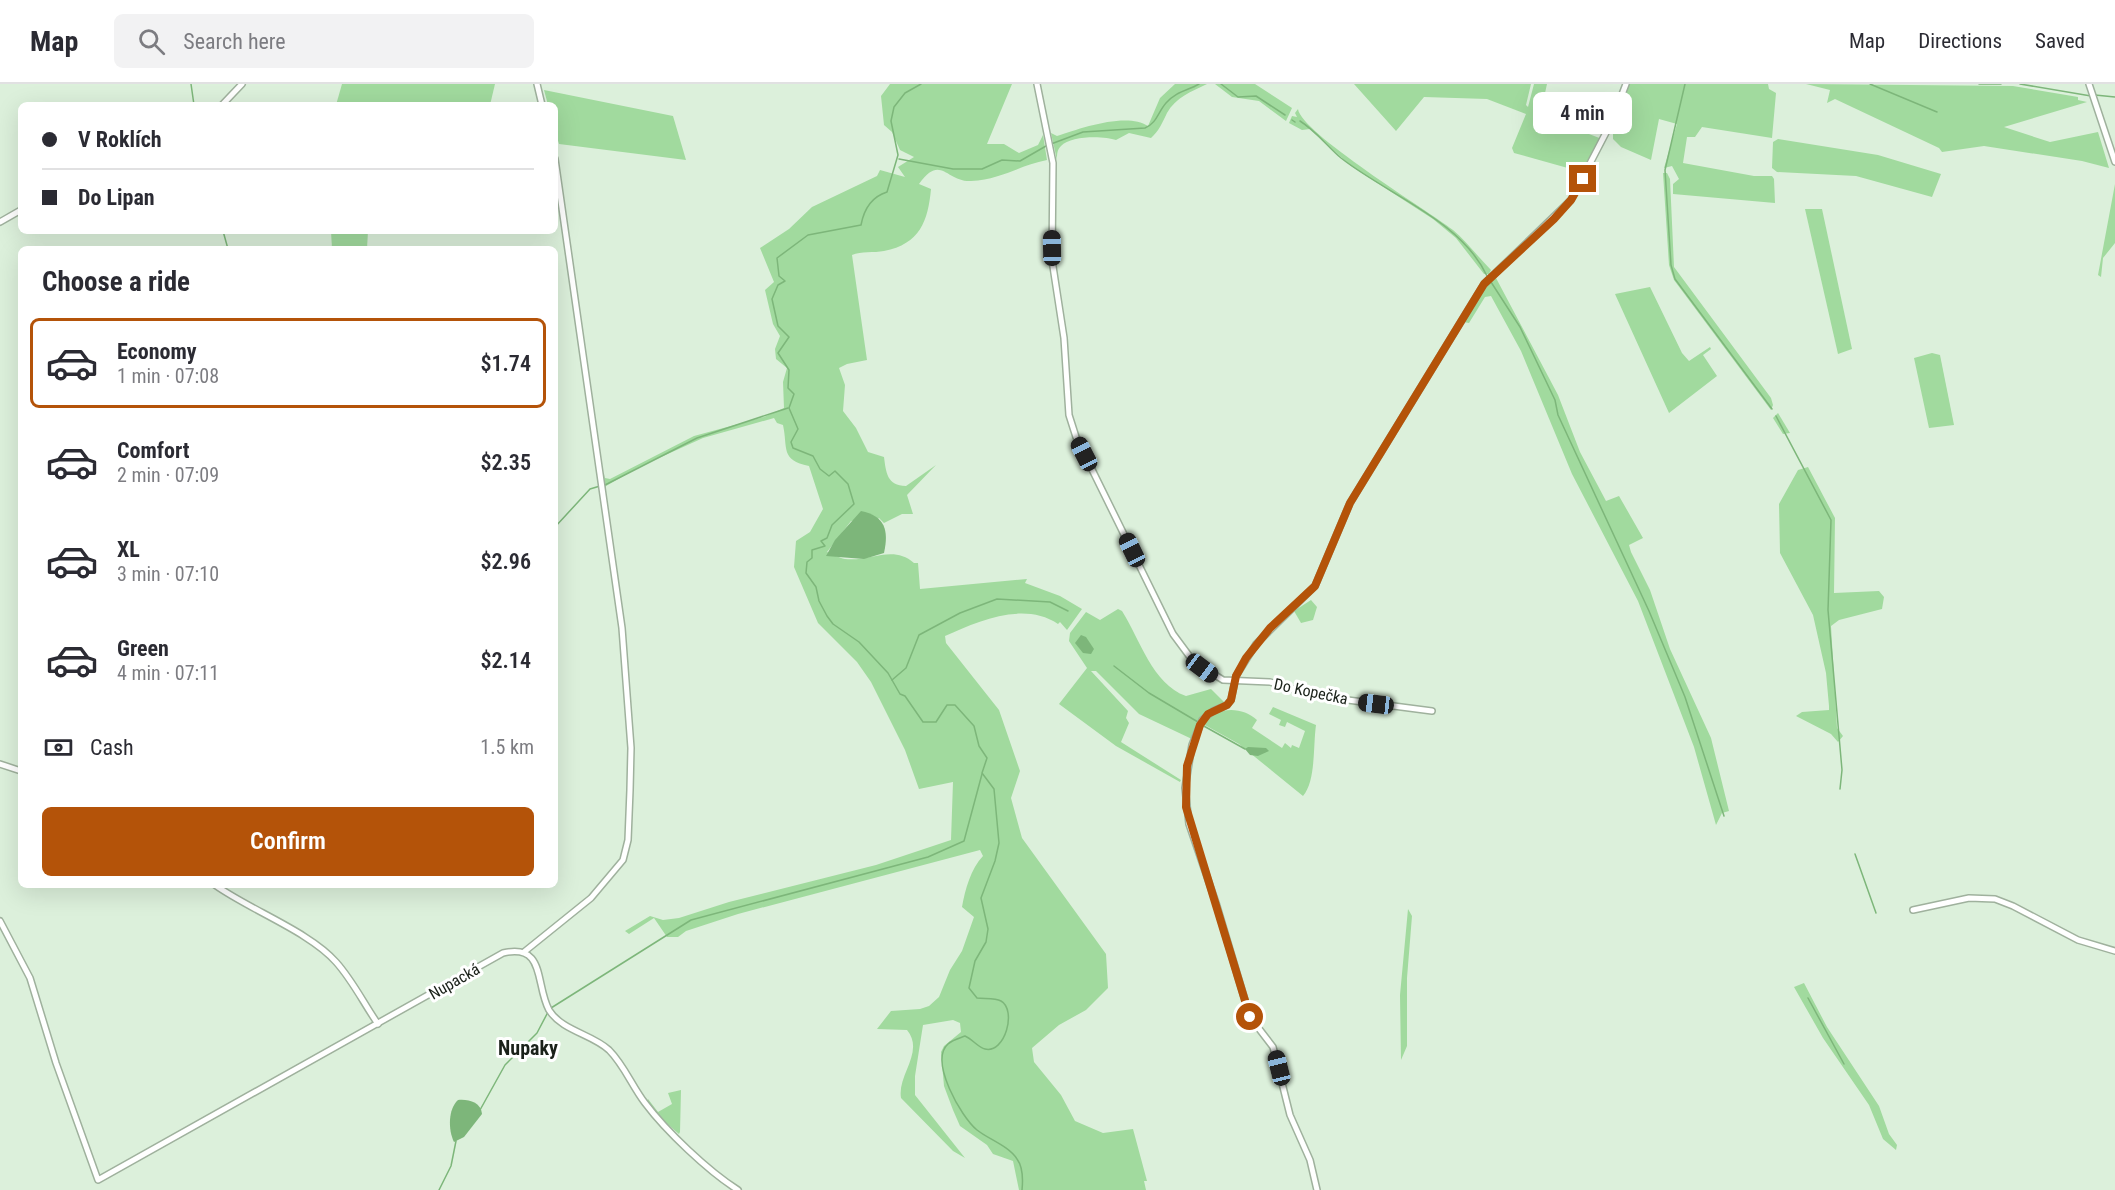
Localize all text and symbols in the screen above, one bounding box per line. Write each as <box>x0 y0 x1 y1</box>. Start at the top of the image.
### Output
search box <box>114 14 534 68</box>
text: Map <box>30 25 78 58</box>
icon: search <box>135 25 168 58</box>
text: Search here <box>183 29 286 54</box>
text: Map <box>1849 29 1885 53</box>
text: Directions <box>1918 29 2002 53</box>
text: Saved <box>2035 29 2085 53</box>
callout: 4 min <box>1534 92 1632 134</box>
text: 4 min <box>1560 101 1605 125</box>
text: V Roklích <box>78 127 162 152</box>
route end <box>1569 165 1596 192</box>
text: Do Lipan <box>78 185 155 210</box>
car <box>1043 230 1061 266</box>
text: Choose a ride <box>42 266 190 298</box>
icon: car <box>45 336 99 390</box>
text: Economy <box>117 339 197 364</box>
text: $1.74 <box>480 351 531 376</box>
text: 1 min · 07:08 <box>117 364 219 388</box>
car <box>1068 434 1100 474</box>
icon: car <box>45 435 99 489</box>
text: Comfort <box>117 438 190 463</box>
text: $2.35 <box>480 450 531 475</box>
text: 2 min · 07:09 <box>117 463 219 487</box>
car <box>1116 530 1148 570</box>
icon: car <box>45 534 99 588</box>
text: XL <box>117 537 140 562</box>
text: $2.96 <box>480 549 531 574</box>
text: 3 min · 07:10 <box>117 562 219 586</box>
icon: car <box>45 633 99 687</box>
text: Green <box>117 636 169 661</box>
text: $2.14 <box>480 648 531 673</box>
car <box>1182 650 1222 686</box>
text: 4 min · 07:11 <box>117 661 219 685</box>
street label: Do Kopečka <box>1272 674 1350 709</box>
car <box>1357 693 1395 715</box>
icon: cash <box>42 731 75 764</box>
text: Cash <box>90 735 134 760</box>
text: 1.5 km <box>480 735 534 759</box>
button: Confirm <box>42 807 534 876</box>
street label: Nupacká <box>425 959 483 1004</box>
route start <box>1236 1003 1263 1030</box>
district label: Nupaky <box>498 1036 558 1060</box>
car <box>1266 1048 1292 1088</box>

